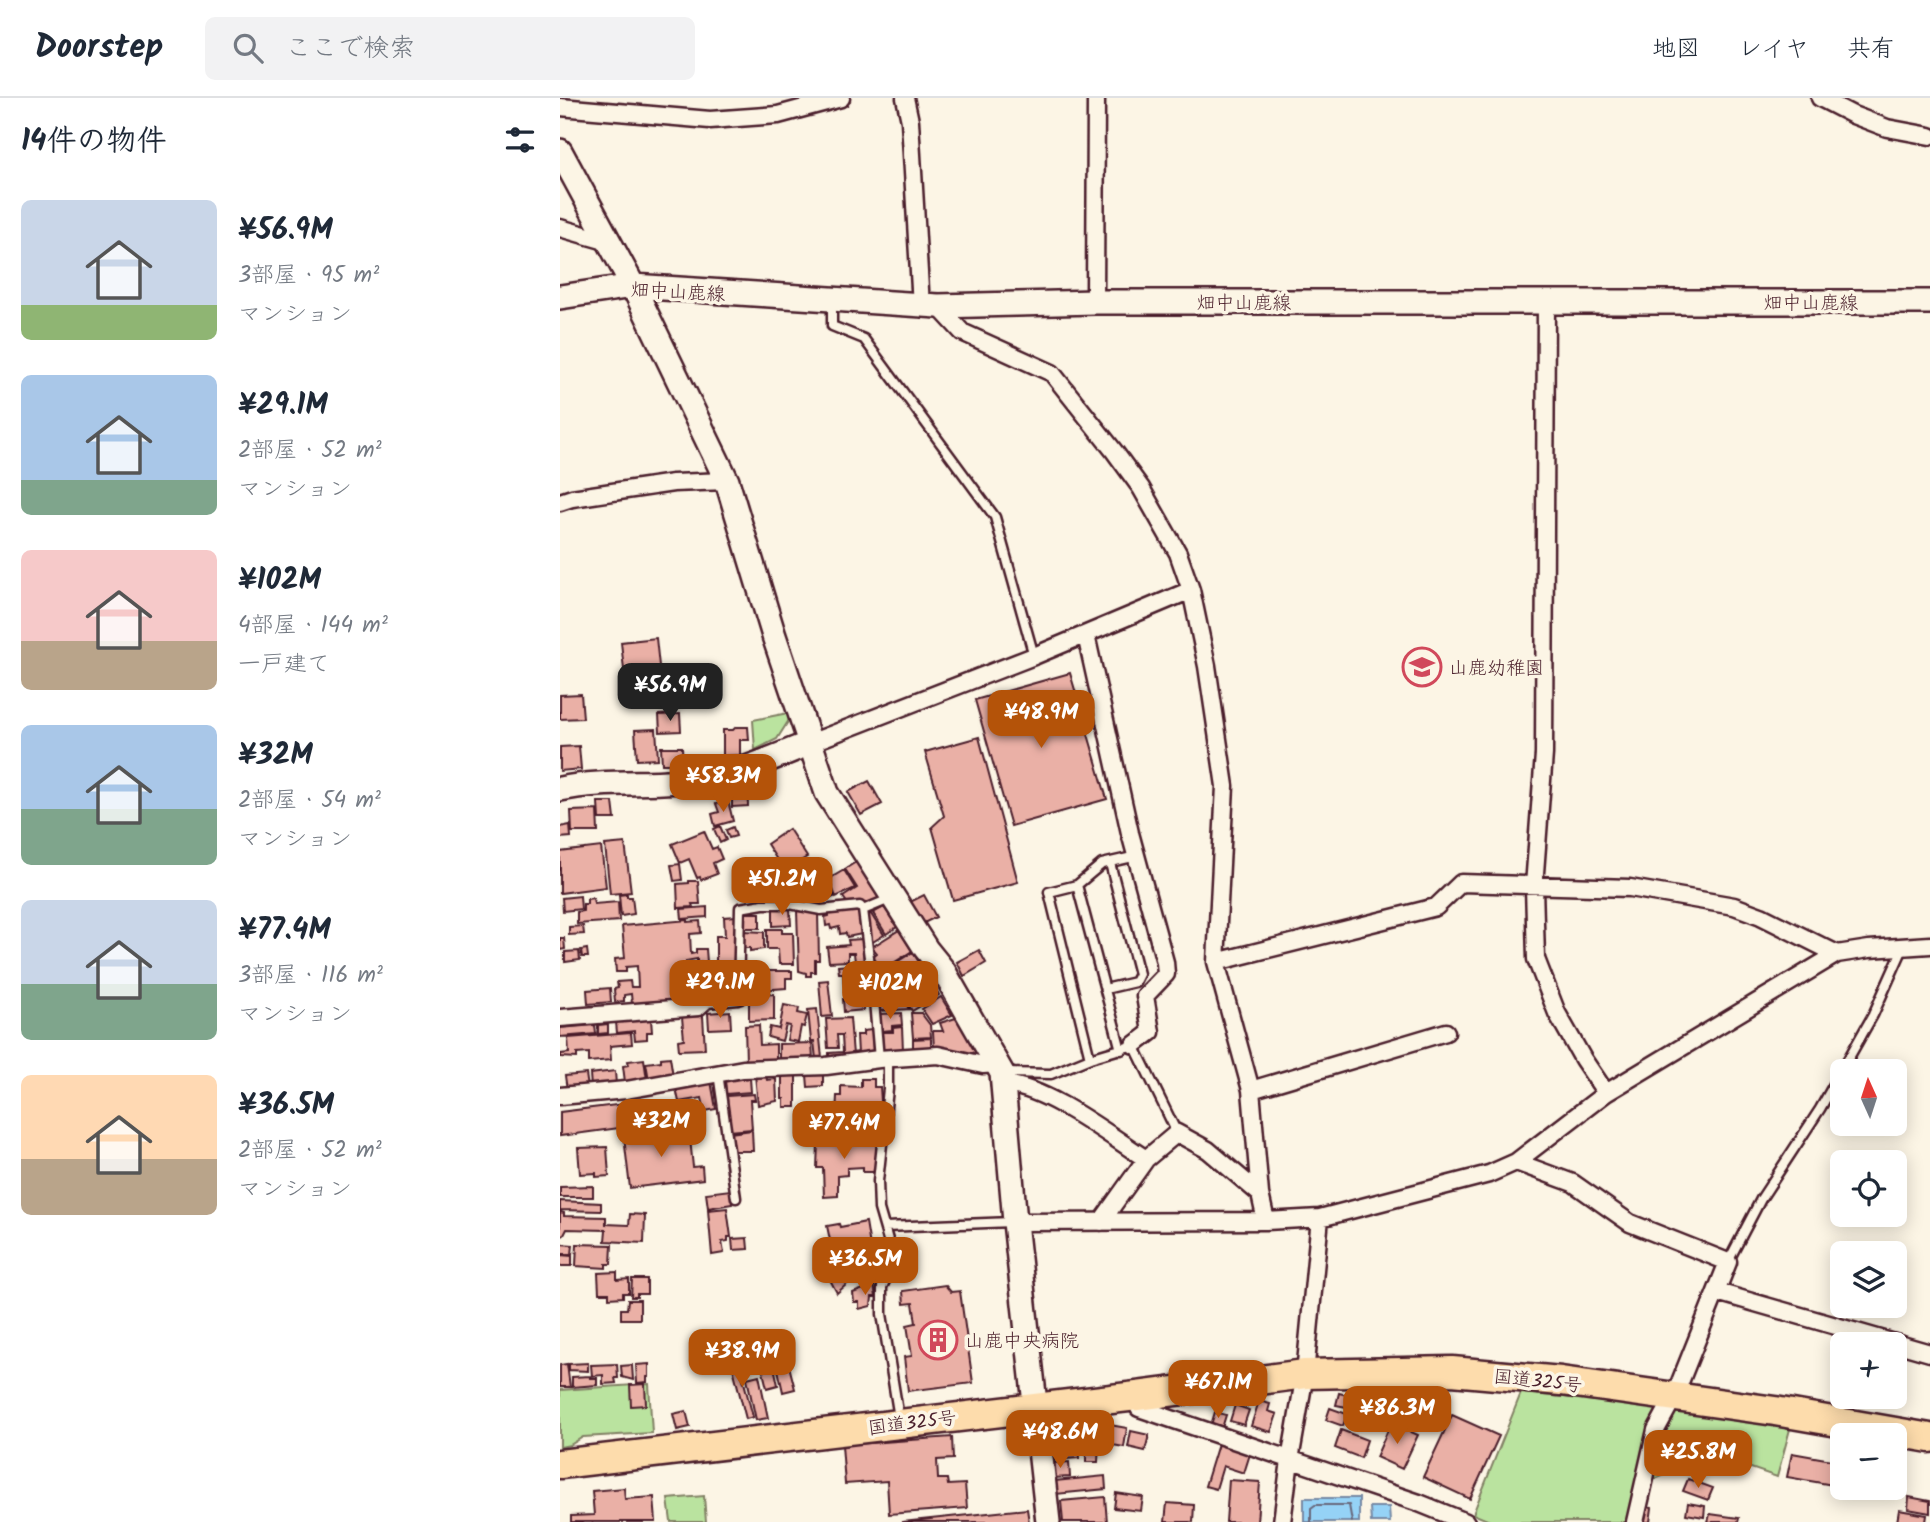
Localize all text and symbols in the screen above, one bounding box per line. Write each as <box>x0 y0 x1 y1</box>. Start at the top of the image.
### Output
search box <box>205 17 695 80</box>
text: Doorstep <box>35 22 163 75</box>
text: ここで検索 <box>285 28 415 70</box>
icon: search <box>229 29 267 67</box>
text: 地図 <box>1652 30 1700 69</box>
text: レイヤ <box>1738 30 1809 69</box>
text: 共有 <box>1847 30 1895 69</box>
text: 14件の物件 <box>21 118 166 166</box>
icon: filters <box>501 121 539 159</box>
text: ¥56.9M <box>238 207 333 255</box>
icon: home <box>77 228 161 312</box>
text: 3部屋 · 95 m² <box>238 258 379 294</box>
street label: 畑中山鹿線 <box>630 276 726 310</box>
street label: 畑中山鹿線 <box>1196 289 1292 319</box>
street label: 畑中山鹿線 <box>1763 289 1859 319</box>
text: マンション <box>238 297 352 333</box>
text: ¥29.1M <box>238 382 328 430</box>
icon: home <box>77 403 161 487</box>
text: 2部屋 · 52 m² <box>238 433 382 469</box>
text: マンション <box>238 472 352 508</box>
text: ¥102M <box>238 557 321 605</box>
icon: home <box>77 578 161 662</box>
text: 4部屋 · 144 m² <box>238 608 388 644</box>
school or university icon: 山鹿幼稚園 <box>1401 646 1443 688</box>
text: 一戸建て <box>238 647 330 683</box>
place label: 山鹿幼稚園 <box>1449 654 1544 684</box>
pin: ¥56.9M <box>613 664 727 723</box>
text: ¥56.9M <box>634 668 706 704</box>
pin: ¥48.9M <box>984 690 1098 750</box>
text: ¥48.9M <box>1004 695 1078 731</box>
text: ¥32M <box>238 732 313 780</box>
icon: home <box>77 753 161 837</box>
pin: ¥58.3M <box>666 754 780 814</box>
text: ¥58.3M <box>686 759 760 795</box>
text: 2部屋 · 54 m² <box>238 783 381 819</box>
text: マンション <box>238 822 352 858</box>
pin: ¥51.2M <box>725 858 839 917</box>
text: ¥51.2M <box>748 862 816 898</box>
text: ¥77.4M <box>238 907 331 955</box>
icon: home <box>77 928 161 1012</box>
text: 3部屋 · 116 m² <box>238 958 383 994</box>
pin: ¥29.1M <box>663 960 777 1020</box>
pin: ¥102M <box>841 962 939 1021</box>
text: ¥29.1M <box>686 965 754 1001</box>
text: ¥102M <box>858 966 922 1002</box>
text: マンション <box>238 997 352 1033</box>
north arrow <box>1830 1059 1908 1136</box>
map controls <box>1830 1059 1907 1500</box>
text: ¥36.5M <box>238 1082 334 1130</box>
pin: ¥32M <box>620 1100 702 1159</box>
pin: ¥77.4M <box>787 1102 901 1161</box>
icon: home <box>77 1103 161 1187</box>
text: ¥32M <box>632 1104 690 1140</box>
text: ¥77.4M <box>808 1106 880 1142</box>
text: 2部屋 · 52 m² <box>238 1133 382 1169</box>
button: locate <box>1830 1150 1907 1227</box>
text: マンション <box>238 1172 352 1208</box>
pin: ¥36.5M <box>808 1238 922 1297</box>
button: layers <box>1830 1241 1907 1318</box>
text: ¥36.5M <box>828 1242 902 1278</box>
building icon: 山鹿中央病院 <box>917 1319 959 1361</box>
place label: 山鹿中央病院 <box>965 1327 1079 1357</box>
pin: ¥38.9M <box>685 1330 799 1389</box>
button: + <box>1830 1332 1907 1409</box>
text: ¥38.9M <box>705 1334 779 1370</box>
pin: ¥67.1M <box>1161 1360 1275 1420</box>
street label: 国道325号 <box>1492 1362 1584 1402</box>
text: ¥67.1M <box>1184 1365 1252 1401</box>
pin: ¥86.3M <box>1340 1386 1454 1446</box>
text: ¥86.3M <box>1359 1391 1435 1427</box>
street label: 国道325号 <box>866 1404 958 1444</box>
pin: ¥48.6M <box>1003 1410 1117 1470</box>
text: ¥48.6M <box>1022 1415 1098 1451</box>
button: − <box>1830 1423 1907 1500</box>
pin: ¥25.8M <box>1641 1430 1755 1490</box>
text: ¥25.8M <box>1660 1435 1736 1471</box>

